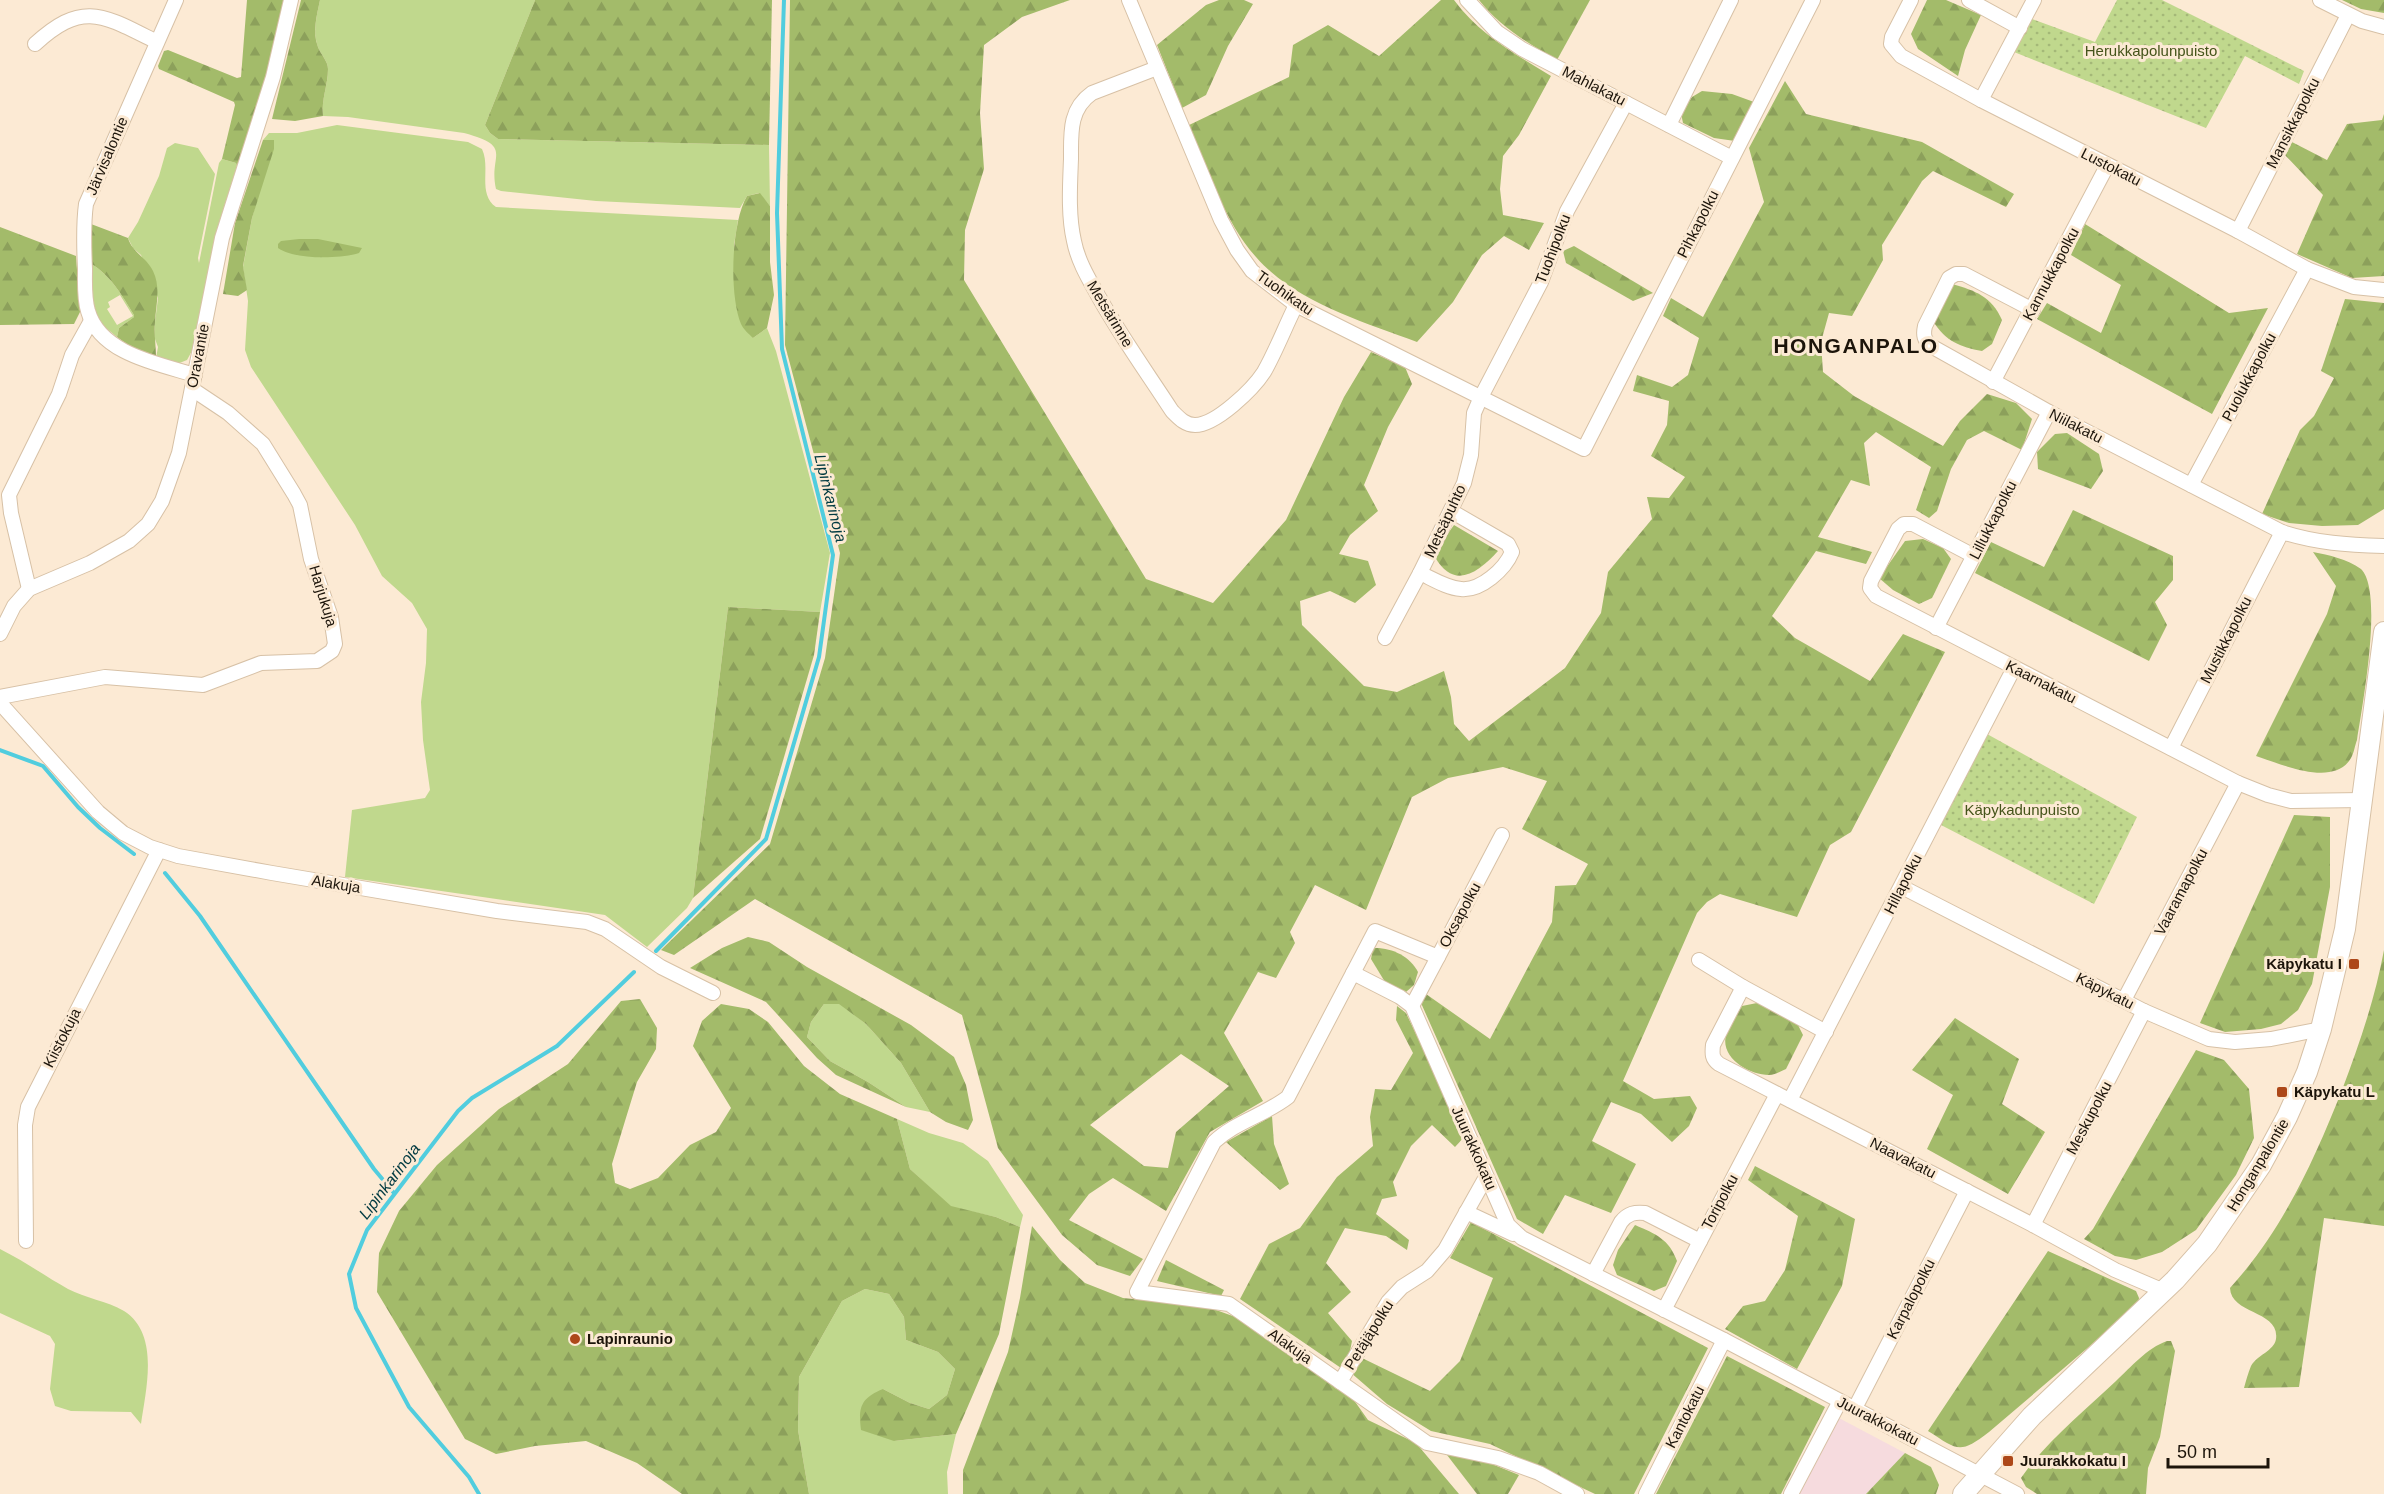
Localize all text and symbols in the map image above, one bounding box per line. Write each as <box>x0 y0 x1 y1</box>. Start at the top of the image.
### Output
park label: Herukkapolunpuisto <box>2085 42 2217 59</box>
street label: Mahlakatu <box>1560 62 1629 109</box>
street label: Mansikkapolku <box>2262 75 2323 171</box>
street label: Järvisalontie <box>82 114 131 197</box>
street label: Lustokatu <box>2078 144 2144 189</box>
street label: Pihkapolku <box>1673 187 1722 260</box>
street label: Tuohipolku <box>1532 212 1574 286</box>
street label: Kannukkapolku <box>2019 224 2082 323</box>
street label: Tuohikatu <box>1254 267 1317 318</box>
street label: Metsärinne <box>1084 278 1137 350</box>
street label: Oravantie <box>183 322 212 389</box>
street label: Puolukkapolku <box>2218 330 2279 424</box>
district label: HONGANPALO <box>1773 334 1939 357</box>
street label: Niilakatu <box>2047 405 2106 446</box>
water label: Lipinkarinoja <box>811 452 850 544</box>
street label: Lillukkapolku <box>1965 478 2020 562</box>
street label: Metsäpuhto <box>1420 482 1469 560</box>
street label: Harjukuja <box>306 563 341 629</box>
street label: Mustikkapolku <box>2196 594 2255 686</box>
street label: Kaarnakatu <box>2003 657 2079 707</box>
park label: Käpykadunpuisto <box>1964 801 2080 818</box>
street label: Vaaramapolku <box>2151 846 2211 938</box>
street label: Hillapolku <box>1880 851 1925 917</box>
street label: Alakuja <box>310 871 362 896</box>
street label: Oksapolku <box>1435 879 1484 950</box>
place label: Käpykatu I <box>2266 955 2342 972</box>
marker: Käpykatu I <box>2347 957 2361 971</box>
street label: Käpykatu <box>2074 969 2137 1012</box>
street label: Kiistokuja <box>39 1005 84 1070</box>
street label: Meskupolku <box>2062 1078 2115 1157</box>
place label: Käpykatu L <box>2294 1083 2375 1100</box>
marker: Käpykatu L <box>2275 1085 2289 1099</box>
street label: Juurakkokatu <box>1449 1104 1500 1192</box>
street label: Honganpalontie <box>2223 1115 2292 1214</box>
street label: Naavakatu <box>1867 1134 1939 1181</box>
water label: Lipinkarinoja <box>356 1140 423 1222</box>
street label: Toripolku <box>1698 1171 1741 1232</box>
street label: Karpalopolku <box>1883 1256 1938 1342</box>
street label: Petäjäpolku <box>1341 1297 1397 1372</box>
street label: Alakuja <box>1265 1325 1316 1367</box>
place label: Lapinraunio <box>587 1330 673 1347</box>
marker: Lapinraunio <box>568 1332 582 1346</box>
street label: Kantokatu <box>1662 1383 1707 1451</box>
street label: Juurakkokatu <box>1835 1393 1922 1448</box>
scale bar <box>2168 1431 2268 1469</box>
text: 50 m <box>2177 1442 2217 1462</box>
place label: Juurakkokatu I <box>2020 1452 2126 1469</box>
marker: Juurakkokatu I <box>2001 1454 2015 1468</box>

